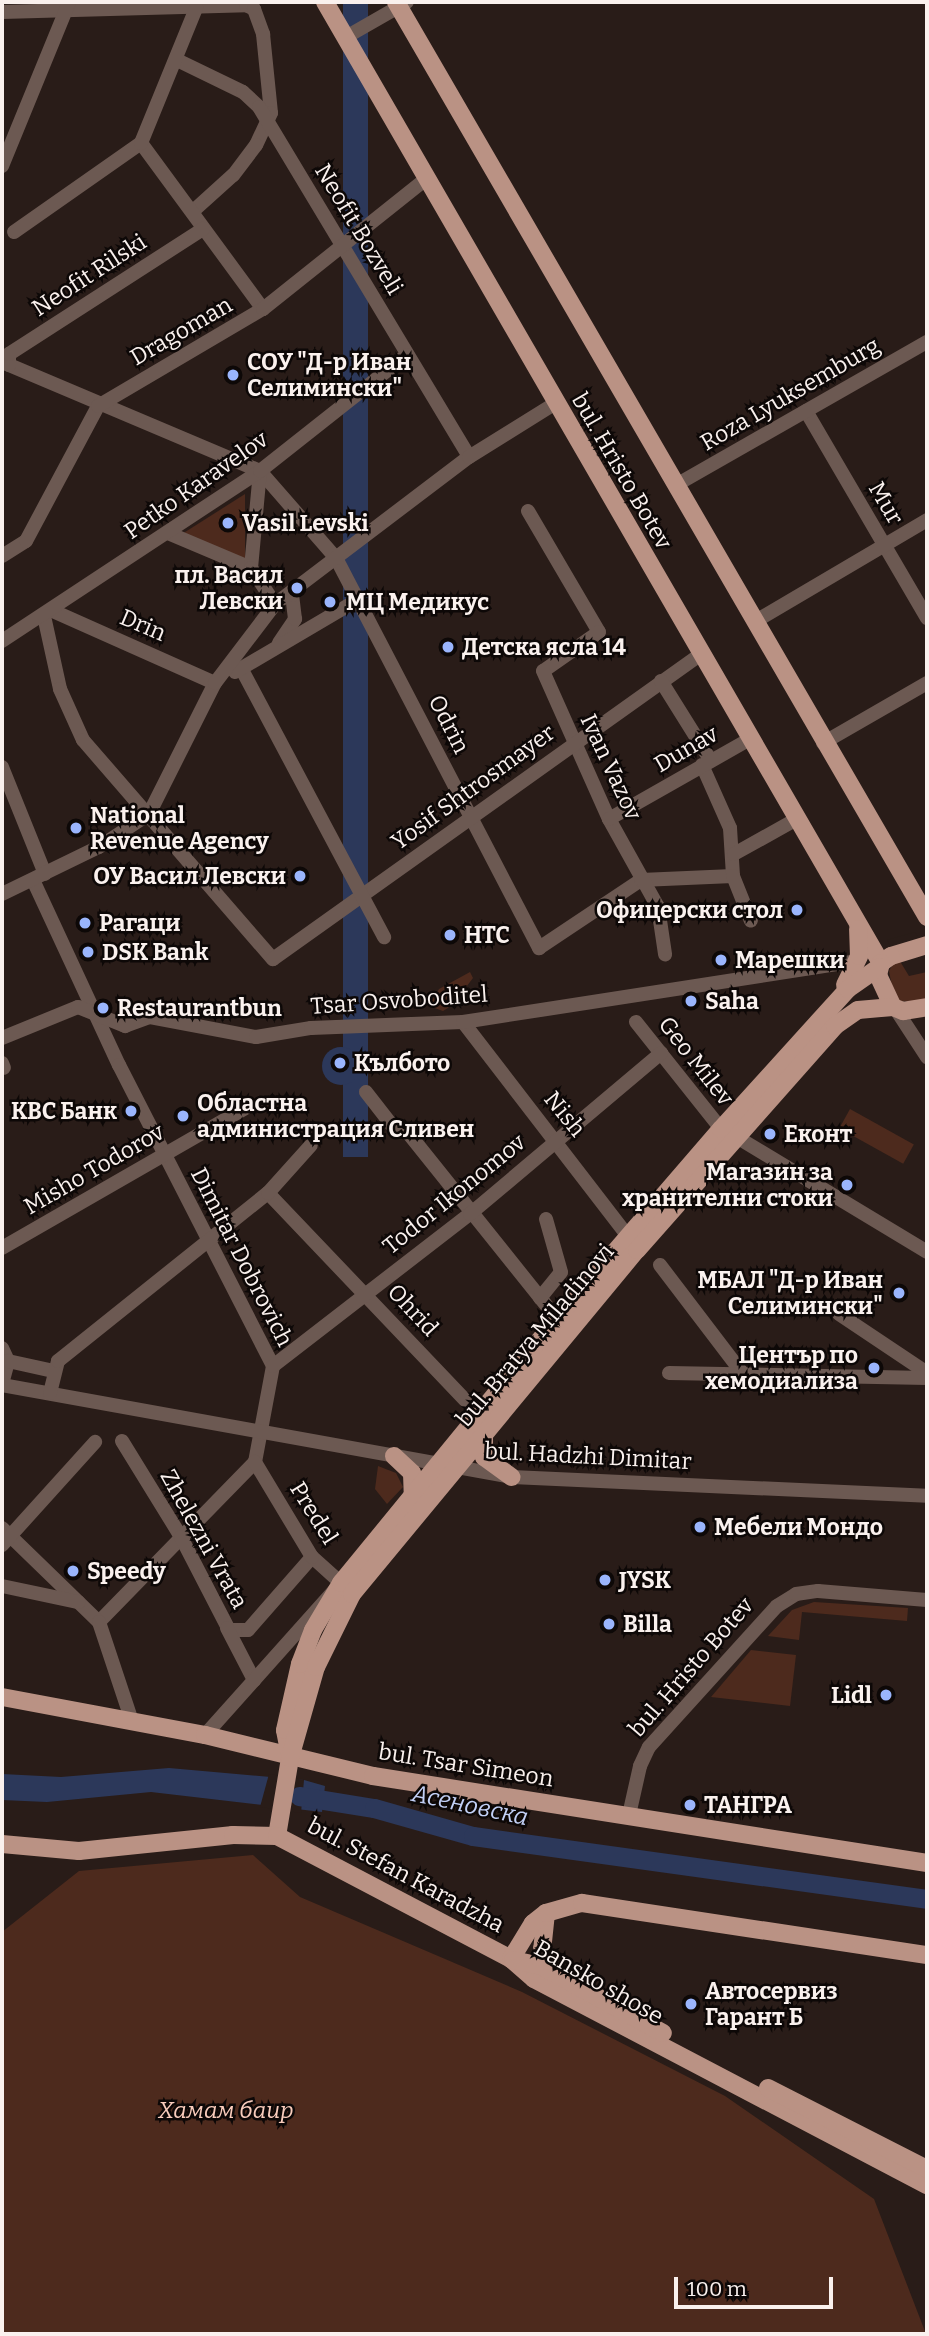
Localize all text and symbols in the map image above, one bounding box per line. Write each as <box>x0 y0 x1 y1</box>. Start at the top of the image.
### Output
street label: Neofit Bozveli <box>309 159 409 299</box>
street label: Neofit Rilski <box>27 228 151 322</box>
street label: Dragoman <box>125 291 237 371</box>
street label: Roza Lyuksemburg <box>696 331 884 457</box>
place label: СОУ "Д-р Иван Селимински" <box>247 348 411 402</box>
marker: СОУ "Д-р Иван Селимински" <box>225 367 241 383</box>
street label: bul. Hristo Botev <box>566 388 678 554</box>
street label: Petko Karavelov <box>119 425 273 545</box>
street label: Mur <box>863 477 909 529</box>
place label: Vasil Levski <box>242 509 369 537</box>
marker: Vasil Levski <box>220 515 236 531</box>
place label: пл. Васил Левски <box>174 561 283 615</box>
marker: пл. Васил Левски <box>289 580 305 596</box>
place label: МЦ Медикус <box>346 588 489 616</box>
marker: МЦ Медикус <box>320 592 340 612</box>
street label: Drin <box>116 603 170 647</box>
place label: Детска ясла 14 <box>462 633 626 661</box>
marker: Детска ясла 14 <box>440 639 456 655</box>
street label: Odrin <box>423 690 475 758</box>
street label: Ivan Vazov <box>574 710 648 824</box>
street label: Yosif Shtrosmayer <box>386 718 560 856</box>
street label: Dunav <box>649 720 723 778</box>
place label: National Revenue Agency <box>90 801 269 855</box>
marker: National Revenue Agency <box>68 820 84 836</box>
place label: ОУ Васил Левски <box>93 862 286 890</box>
marker: ОУ Васил Левски <box>292 868 308 884</box>
place label: Офицерски стол <box>596 896 783 924</box>
marker: Офицерски стол <box>789 902 805 918</box>
place label: Рагаци <box>99 909 181 937</box>
marker: Рагаци <box>77 915 93 931</box>
place label: НТС <box>464 921 510 949</box>
marker: НТС <box>442 927 458 943</box>
place label: DSK Bank <box>102 938 208 966</box>
marker: DSK Bank <box>80 944 96 960</box>
place label: Марешки <box>735 946 845 974</box>
marker: Марешки <box>713 952 729 968</box>
street label: Tsar Osvoboditel <box>309 980 489 1020</box>
place label: Saha <box>705 987 759 1015</box>
marker: Saha <box>683 993 699 1009</box>
place label: Restaurantbun <box>117 994 282 1022</box>
marker: Restaurantbun <box>95 1000 111 1016</box>
street label: Geo Milev <box>653 1011 739 1111</box>
place label: Кълбото <box>354 1049 450 1077</box>
marker: Кълбото <box>332 1055 348 1071</box>
street label: Nish <box>538 1086 592 1142</box>
place label: Областна администрация Сливен <box>197 1089 474 1143</box>
place label: КВС Банк <box>11 1097 117 1125</box>
marker: КВС Банк <box>123 1103 139 1119</box>
marker: Областна администрация Сливен <box>175 1108 191 1124</box>
street label: Misho Todorov <box>19 1118 169 1220</box>
place label: Еконт <box>784 1120 852 1148</box>
marker: Еконт <box>762 1126 778 1142</box>
street label: Todor Ikonomov <box>377 1128 531 1260</box>
place label: Магазин за хранителни стоки <box>622 1158 833 1212</box>
street label: Dimitar Dobrovich <box>185 1163 299 1351</box>
marker: Магазин за хранителни стоки <box>839 1177 855 1193</box>
street label: bul. Bratya Miladinovi <box>451 1238 619 1432</box>
place label: МБАЛ "Д-р Иван Селимински" <box>697 1266 883 1320</box>
street label: Ohrid <box>382 1278 444 1342</box>
marker: МБАЛ "Д-р Иван Селимински" <box>889 1283 909 1303</box>
place label: Център по хемодиализа <box>705 1341 858 1395</box>
marker: Център по хемодиализа <box>864 1358 884 1378</box>
street label: bul. Hadzhi Dimitar <box>484 1437 692 1475</box>
street label: Zhelezni Vrata <box>154 1465 254 1613</box>
street label: Predel <box>284 1477 344 1549</box>
place label: Мебели Мондо <box>714 1513 883 1541</box>
marker: Мебели Мондо <box>692 1519 708 1535</box>
place label: Speedy <box>87 1557 166 1585</box>
marker: Speedy <box>65 1563 81 1579</box>
place label: JYSK <box>619 1566 671 1594</box>
marker: JYSK <box>597 1572 613 1588</box>
street label: bul. Hristo Botev <box>623 1592 759 1742</box>
place label: Billa <box>623 1610 672 1638</box>
marker: Billa <box>601 1616 617 1632</box>
place label: Lidl <box>831 1681 872 1709</box>
marker: Lidl <box>878 1687 894 1703</box>
street label: bul. Tsar Simeon <box>377 1738 555 1792</box>
water label: Асеновска <box>409 1780 531 1832</box>
place label: ТАНГРА <box>704 1791 792 1819</box>
marker: ТАНГРА <box>682 1797 698 1813</box>
street label: bul. Stefan Karadzha <box>303 1811 509 1939</box>
street label: Bansko shose <box>529 1934 669 2030</box>
place label: Автосервиз Гарант Б <box>705 1977 837 2031</box>
marker: Автосервиз Гарант Б <box>683 1996 699 2012</box>
park label: Хамам баир <box>158 2096 294 2124</box>
scale bar <box>677 2262 836 2306</box>
text: 100 m <box>687 2276 747 2302</box>

